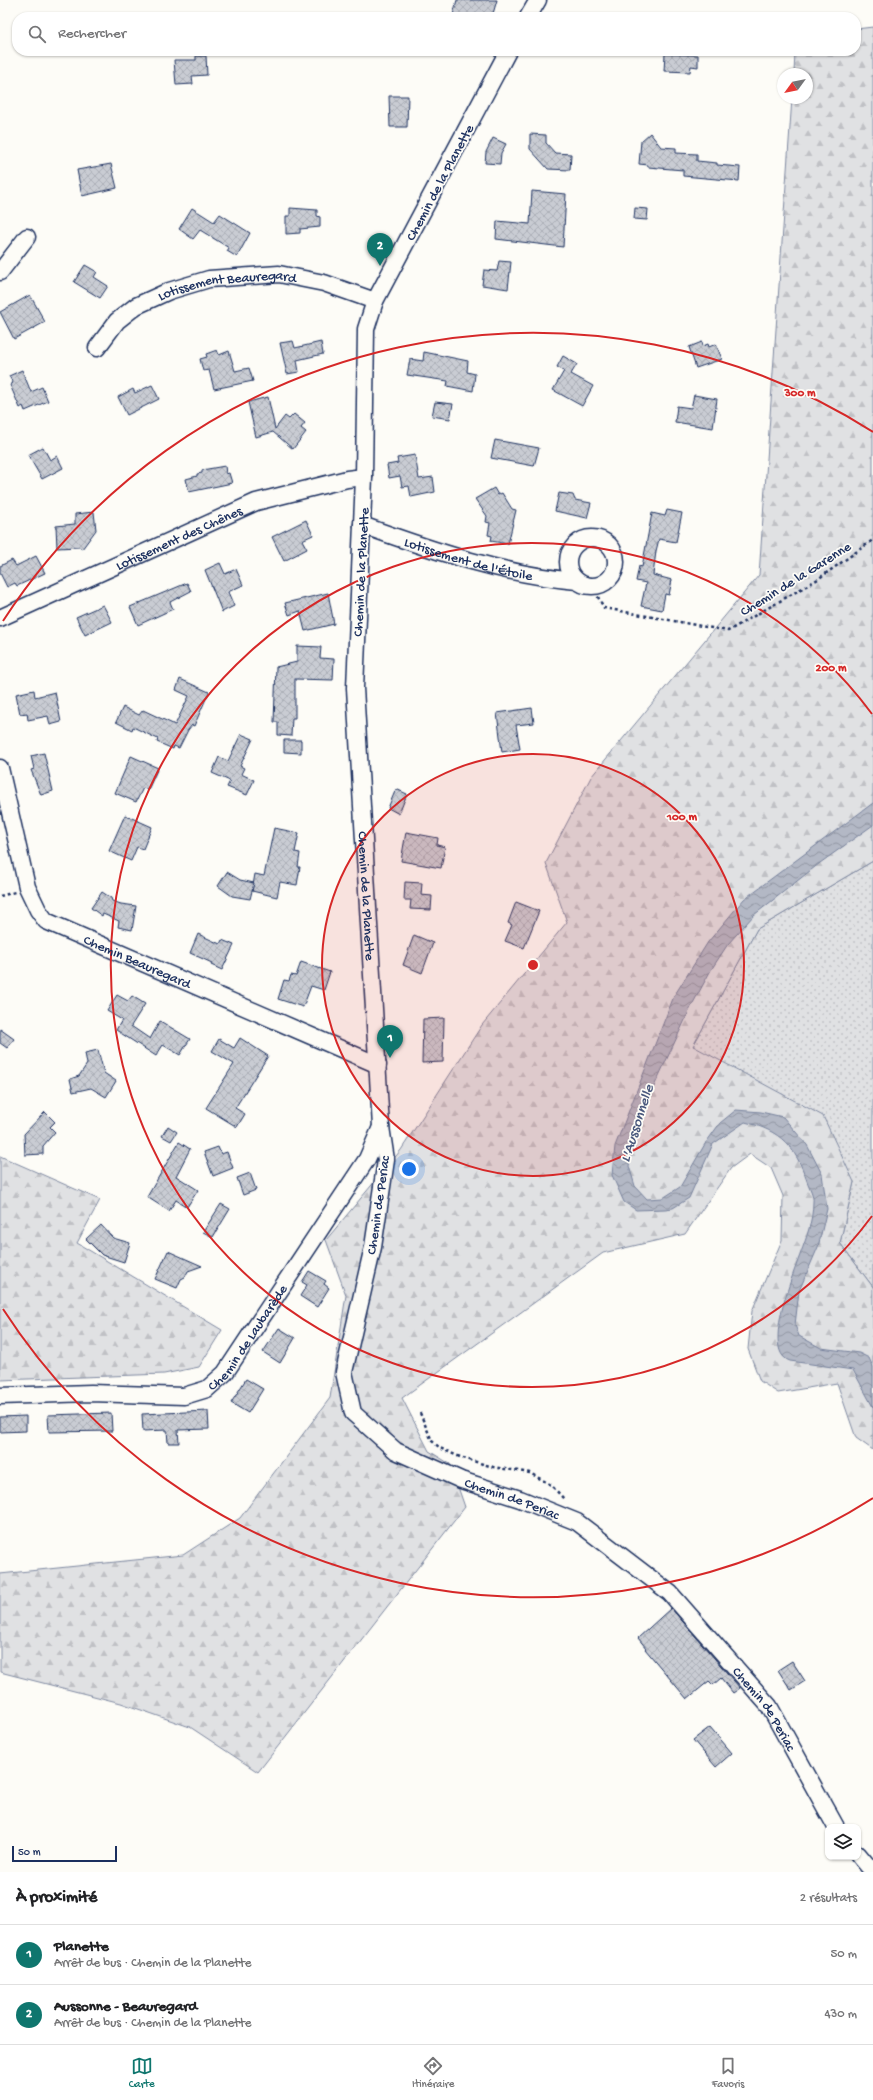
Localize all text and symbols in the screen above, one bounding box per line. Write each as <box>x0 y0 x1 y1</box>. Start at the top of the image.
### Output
search box <box>12 12 861 56</box>
icon: search <box>26 23 48 45</box>
text: Rechercher <box>58 25 126 43</box>
north arrow <box>777 68 813 104</box>
street label: Chemin de la Planette <box>403 121 479 244</box>
pin: 2 <box>367 233 393 266</box>
street label: Lotissement Beauregard <box>156 267 299 306</box>
text: 300 m <box>783 387 816 401</box>
street label: Lotissement des Chênes <box>114 503 246 575</box>
street label: Chemin de la Planette <box>351 506 374 637</box>
street label: Lotissement de l'Étoile <box>402 535 534 586</box>
street label: Chemin de la Garenne <box>738 539 856 621</box>
text: 200 m <box>816 662 847 676</box>
text: 100 m <box>666 811 697 825</box>
street label: Chemin de la Planette <box>353 831 377 962</box>
street label: Chemin Beauregard <box>80 932 195 994</box>
centre of rings <box>526 958 540 972</box>
pin: 1 <box>377 1025 403 1058</box>
water label: L'Aussonnelle <box>617 1081 659 1165</box>
street label: Chemin de Periac <box>364 1154 395 1256</box>
your location <box>399 1159 419 1179</box>
street label: Chemin de Laubarède <box>205 1282 293 1395</box>
street label: Chemin de Periac <box>462 1476 562 1525</box>
street label: Chemin de Periac <box>728 1664 799 1756</box>
map controls <box>825 1824 861 1860</box>
button: layers <box>825 1824 861 1860</box>
scale bar <box>12 1844 117 1863</box>
text: 50 m <box>18 1847 40 1859</box>
text: À proximité <box>16 1888 97 1908</box>
text: 2 résultats <box>800 1891 857 1906</box>
text: Planette <box>54 1938 109 1956</box>
text: 1 <box>26 1947 32 1962</box>
text: 50 m <box>830 1947 857 1962</box>
text: Arrêt de bus · Chemin de la Planette <box>54 1956 251 1971</box>
text: Aussonne - Beauregard <box>54 1998 197 2016</box>
text: 2 <box>26 2007 32 2022</box>
text: 430 m <box>824 2007 857 2022</box>
text: Arrêt de bus · Chemin de la Planette <box>54 2016 251 2031</box>
tab: Carte <box>129 2055 155 2091</box>
tab: Itinéraire <box>412 2055 454 2091</box>
tab: Favoris <box>712 2055 744 2091</box>

